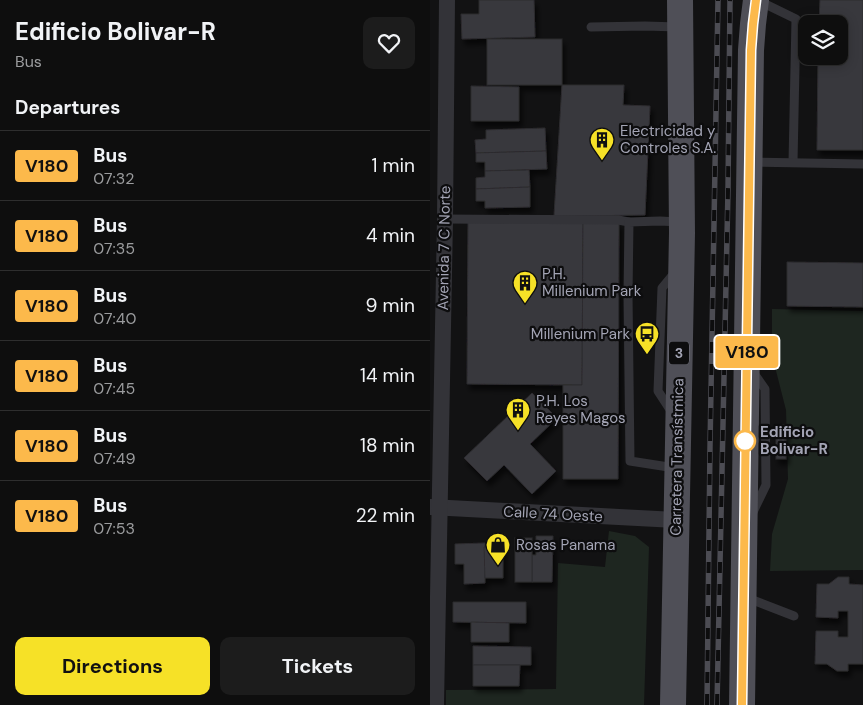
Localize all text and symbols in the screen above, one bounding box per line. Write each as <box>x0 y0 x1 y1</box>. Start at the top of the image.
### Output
map controls <box>798 15 848 65</box>
button: layers <box>798 15 848 65</box>
text: Edificio Bolivar-R <box>15 16 216 47</box>
button: heart <box>363 17 415 69</box>
text: Bus <box>15 51 42 72</box>
text: Departures <box>15 95 120 120</box>
place label: Electricidad y Controles S.A. <box>620 121 716 158</box>
building icon: Electricidad y Controles S.A. <box>589 127 615 161</box>
text: Bus <box>93 143 127 168</box>
text: 1 min <box>372 153 415 178</box>
text: V180 <box>25 154 68 178</box>
text: 07:32 <box>93 168 135 189</box>
street label: Avenida 7 C Norte <box>433 185 455 311</box>
text: Bus <box>93 213 127 238</box>
text: 4 min <box>366 223 415 248</box>
text: V180 <box>25 224 68 248</box>
text: 07:35 <box>93 238 135 259</box>
place label: P.H. Millenium Park <box>542 264 642 301</box>
building icon: P.H. Millenium Park <box>512 270 538 304</box>
text: Bus <box>93 283 127 308</box>
text: 9 min <box>366 293 415 318</box>
text: V180 <box>25 294 68 318</box>
text: 07:40 <box>93 308 136 329</box>
bus stop icon: Millenium Park <box>634 321 660 355</box>
place label: Millenium Park <box>531 324 630 344</box>
line badge: V180 <box>712 336 782 368</box>
text: V180 <box>725 340 769 364</box>
road number: 3 <box>669 342 689 364</box>
text: Bus <box>93 353 127 378</box>
text: 14 min <box>360 363 415 388</box>
text: V180 <box>25 364 68 388</box>
text: 07:45 <box>93 378 135 399</box>
street label: Carretera Transístmica <box>666 378 688 536</box>
place label: P.H. Los Reyes Magos <box>536 391 626 428</box>
building icon: P.H. Los Reyes Magos <box>505 397 531 431</box>
place label: Edificio Bolivar-R <box>760 422 828 459</box>
text: Bus <box>93 423 127 448</box>
marker: Edificio Bolivar-R <box>734 430 756 452</box>
text: 18 min <box>360 433 415 458</box>
text: V180 <box>25 434 68 458</box>
text: 07:49 <box>93 448 136 469</box>
text: Bus <box>93 493 127 518</box>
street label: Calle 74 Oeste <box>503 501 603 527</box>
text: 22 min <box>356 503 415 528</box>
text: V180 <box>25 504 68 528</box>
text: 07:53 <box>93 518 135 539</box>
shop icon: Rosas Panama <box>485 532 511 566</box>
place label: Rosas Panama <box>516 535 615 555</box>
button: Directions <box>15 637 210 695</box>
button: Tickets <box>220 637 415 695</box>

